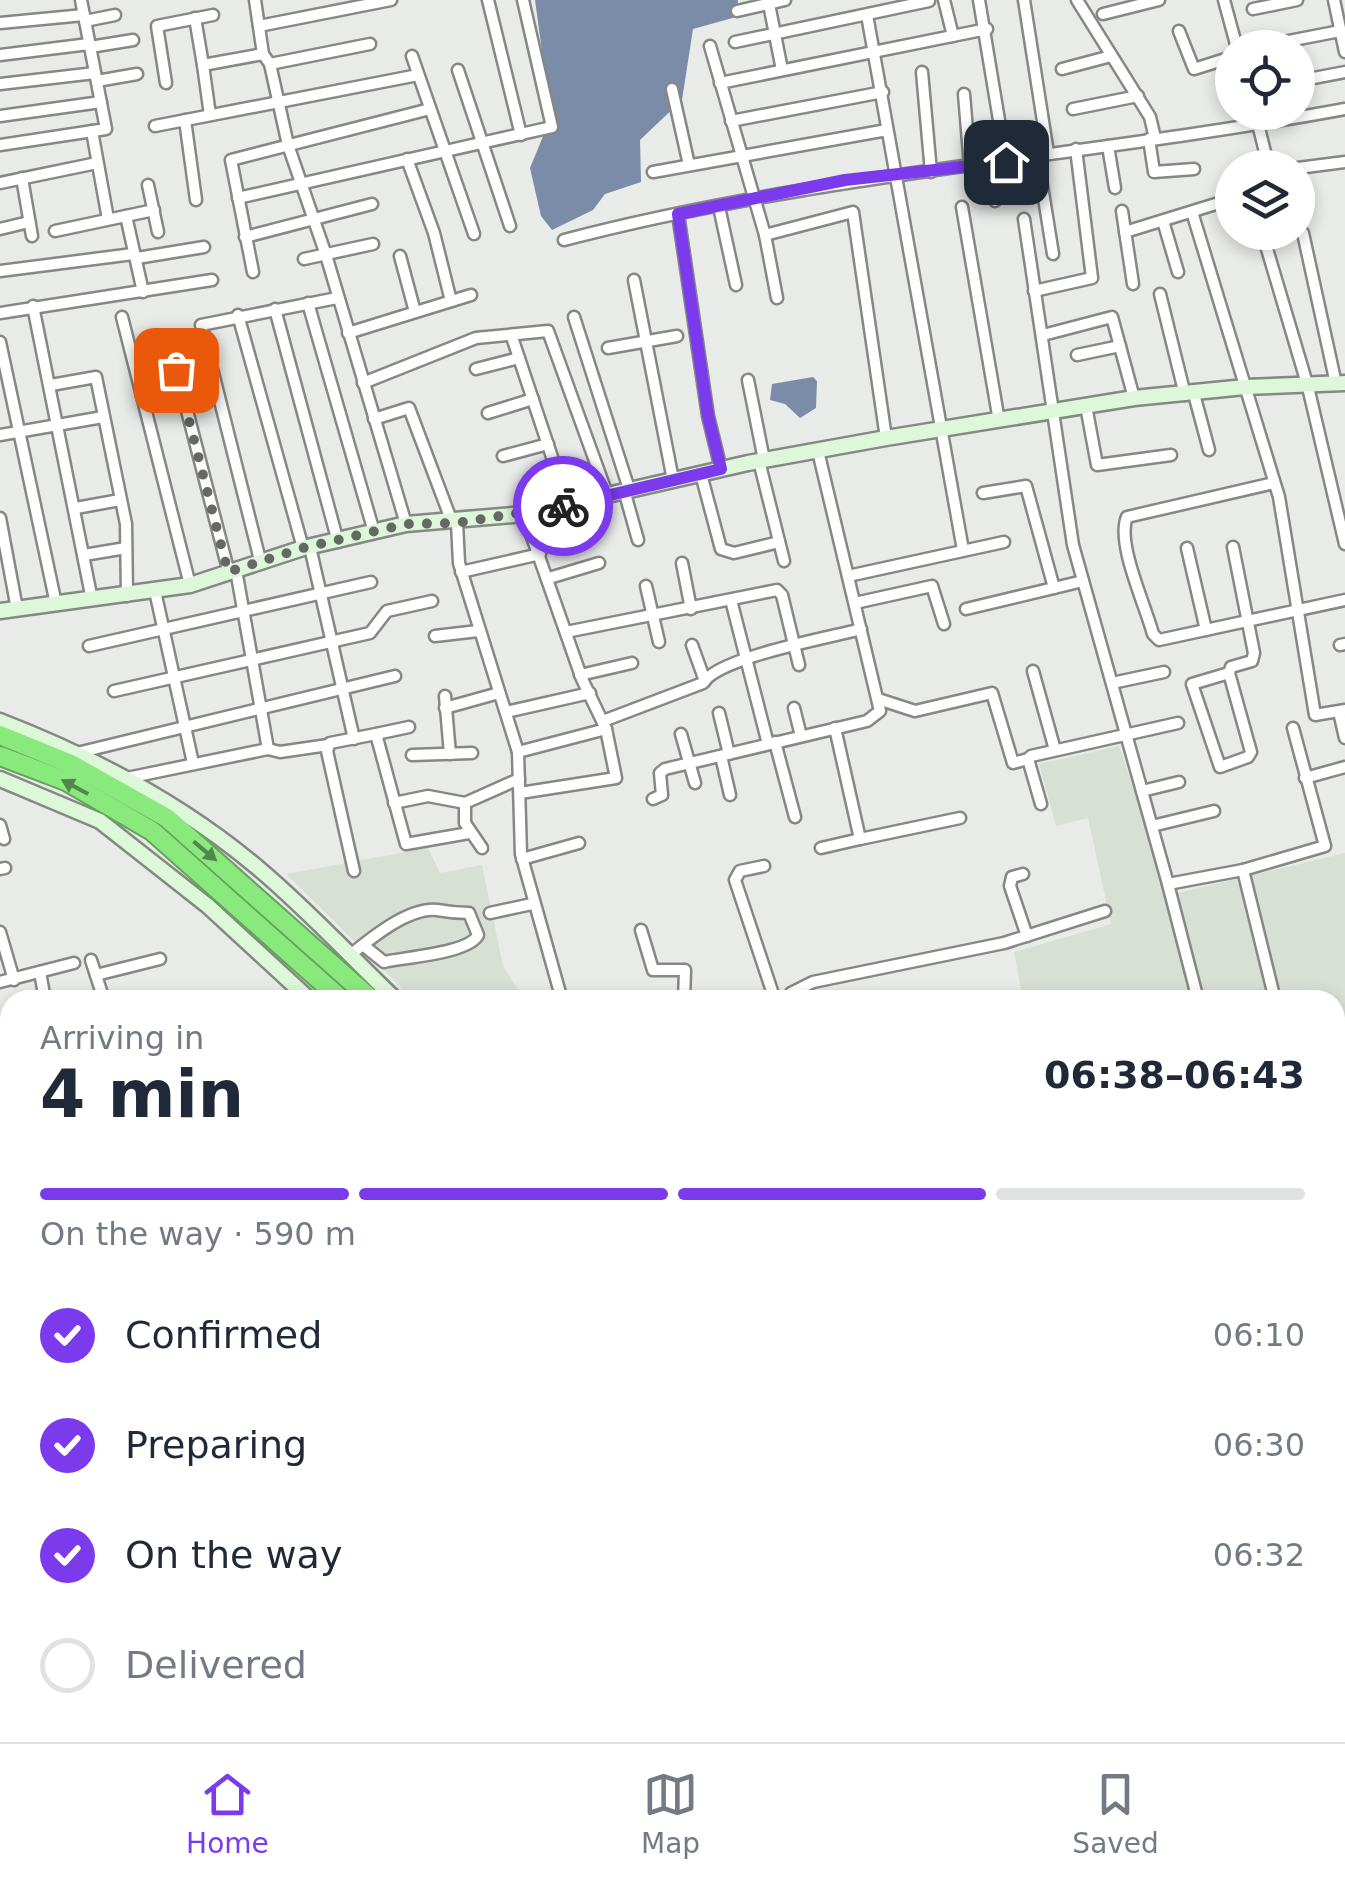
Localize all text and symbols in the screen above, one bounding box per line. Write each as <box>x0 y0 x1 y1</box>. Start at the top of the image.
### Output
map controls <box>1215 30 1315 250</box>
button: locate <box>1215 30 1315 130</box>
pin <box>964 120 1049 205</box>
icon: home <box>979 135 1034 190</box>
button: layers <box>1215 150 1315 250</box>
pin <box>134 328 219 413</box>
icon: bag <box>149 343 204 398</box>
courier <box>513 456 613 556</box>
icon: bike <box>536 479 591 534</box>
one-way arrow <box>61 779 90 796</box>
one-way arrow <box>193 840 218 861</box>
text: Arriving in <box>40 1019 204 1057</box>
text: 06:38–06:43 <box>1044 1053 1305 1097</box>
text: 4 min <box>40 1057 244 1132</box>
text: On the way · 590 m <box>40 1215 356 1253</box>
icon: check <box>40 1308 95 1363</box>
text: Confirmed <box>125 1313 322 1357</box>
text: 06:10 <box>1213 1316 1305 1354</box>
icon: check <box>40 1418 95 1473</box>
text: Preparing <box>125 1423 307 1467</box>
text: 06:30 <box>1213 1426 1305 1464</box>
icon: check <box>40 1528 95 1583</box>
text: On the way <box>125 1533 342 1577</box>
text: 06:32 <box>1213 1536 1305 1574</box>
text: Delivered <box>125 1643 307 1687</box>
tab: Home <box>186 1767 269 1860</box>
tab: Map <box>641 1767 700 1860</box>
tab: Saved <box>1072 1767 1159 1860</box>

